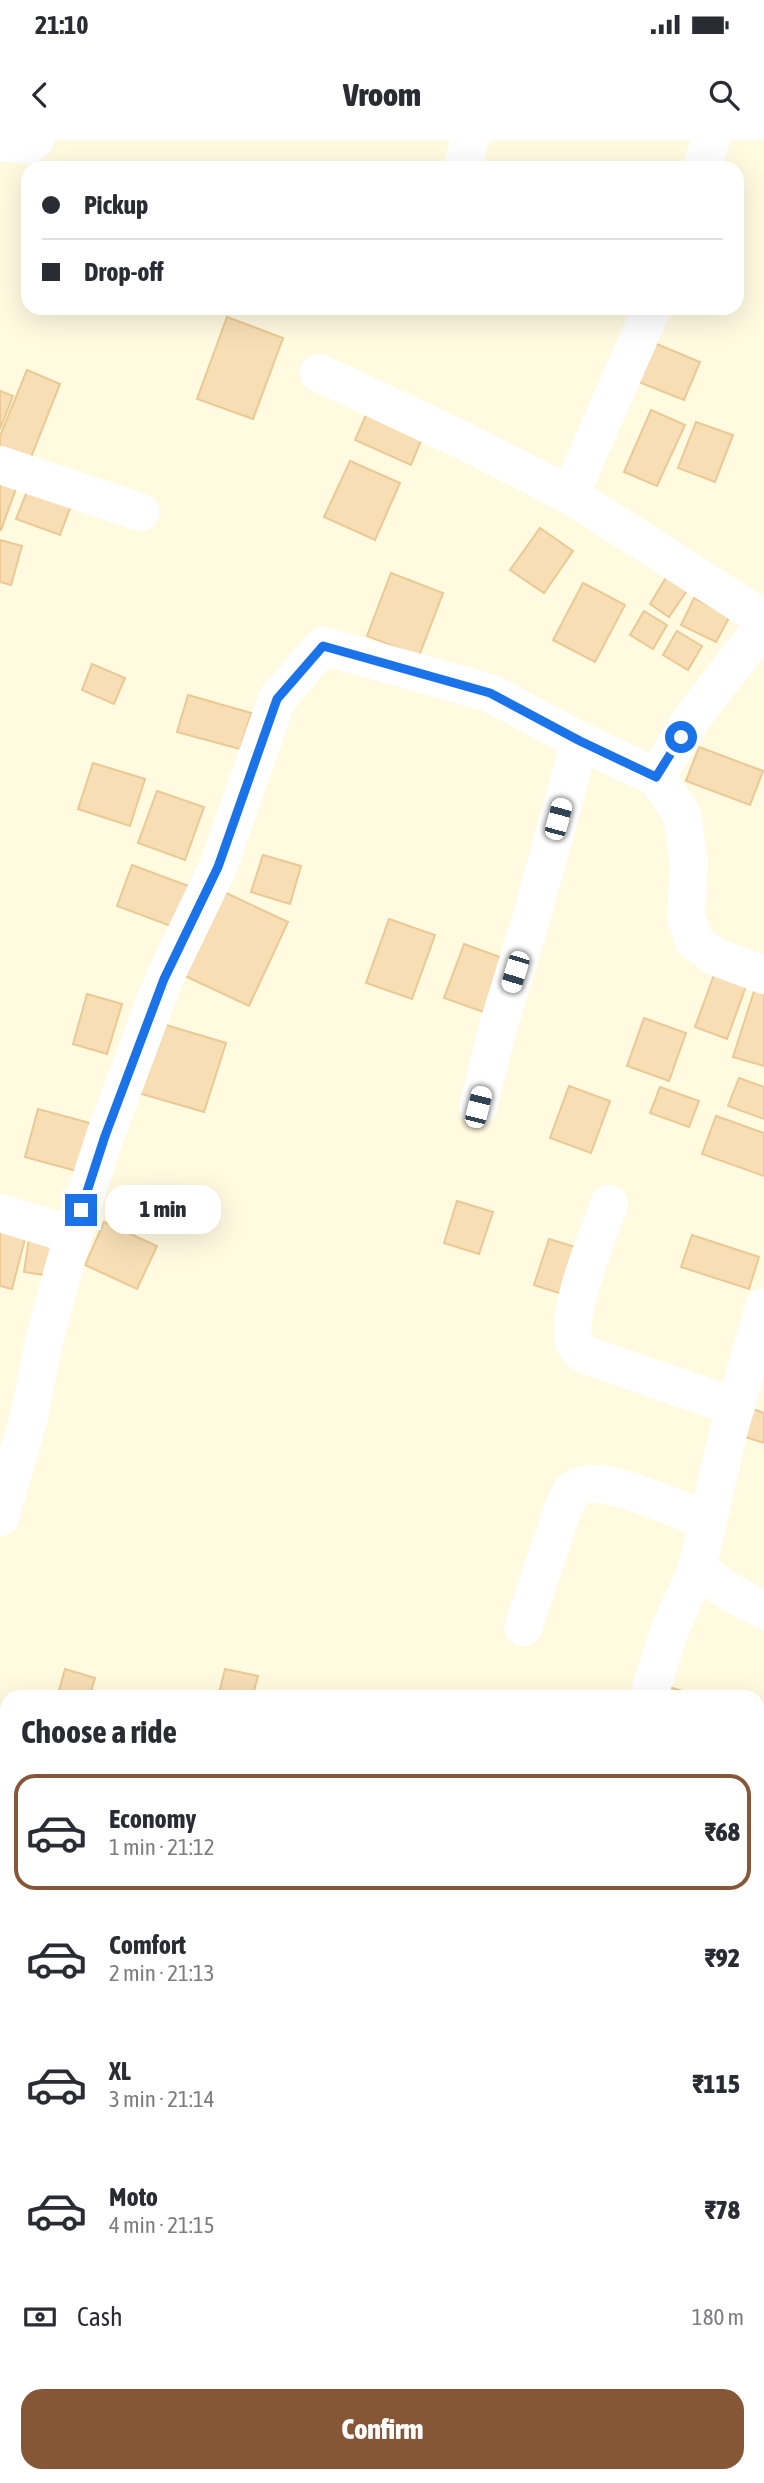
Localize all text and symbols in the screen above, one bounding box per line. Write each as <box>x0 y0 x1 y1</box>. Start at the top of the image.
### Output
text: 21:10 <box>35 10 89 40</box>
icon: back <box>21 76 59 114</box>
text: Vroom <box>343 76 421 113</box>
icon: search <box>705 76 743 114</box>
text: Pickup <box>84 190 148 220</box>
text: Drop-off <box>84 257 164 287</box>
route start <box>665 721 697 753</box>
car <box>543 796 574 842</box>
car <box>499 949 532 995</box>
car <box>463 1084 494 1130</box>
callout: 1 min <box>106 1186 221 1234</box>
route end <box>65 1194 97 1226</box>
text: 1 min <box>140 1196 186 1222</box>
text: Choose a ride <box>21 1713 177 1750</box>
icon: car <box>25 1801 88 1864</box>
text: Economy <box>109 1804 196 1834</box>
text: ₹68 <box>704 1817 740 1847</box>
text: 1 min · 21:12 <box>109 1834 215 1860</box>
icon: car <box>25 1927 88 1990</box>
text: Comfort <box>109 1930 186 1960</box>
text: ₹92 <box>704 1943 740 1973</box>
text: 2 min · 21:13 <box>109 1960 215 1986</box>
icon: car <box>25 2053 88 2116</box>
text: XL <box>109 2056 131 2086</box>
text: ₹115 <box>692 2069 740 2099</box>
text: 3 min · 21:14 <box>109 2086 215 2112</box>
icon: car <box>25 2179 88 2242</box>
text: Moto <box>109 2182 158 2212</box>
text: ₹78 <box>704 2195 740 2225</box>
text: 4 min · 21:15 <box>109 2212 215 2238</box>
icon: cash <box>21 2298 59 2336</box>
text: Cash <box>77 2302 123 2332</box>
text: 180 m <box>692 2304 744 2330</box>
button: Confirm <box>21 2389 744 2469</box>

